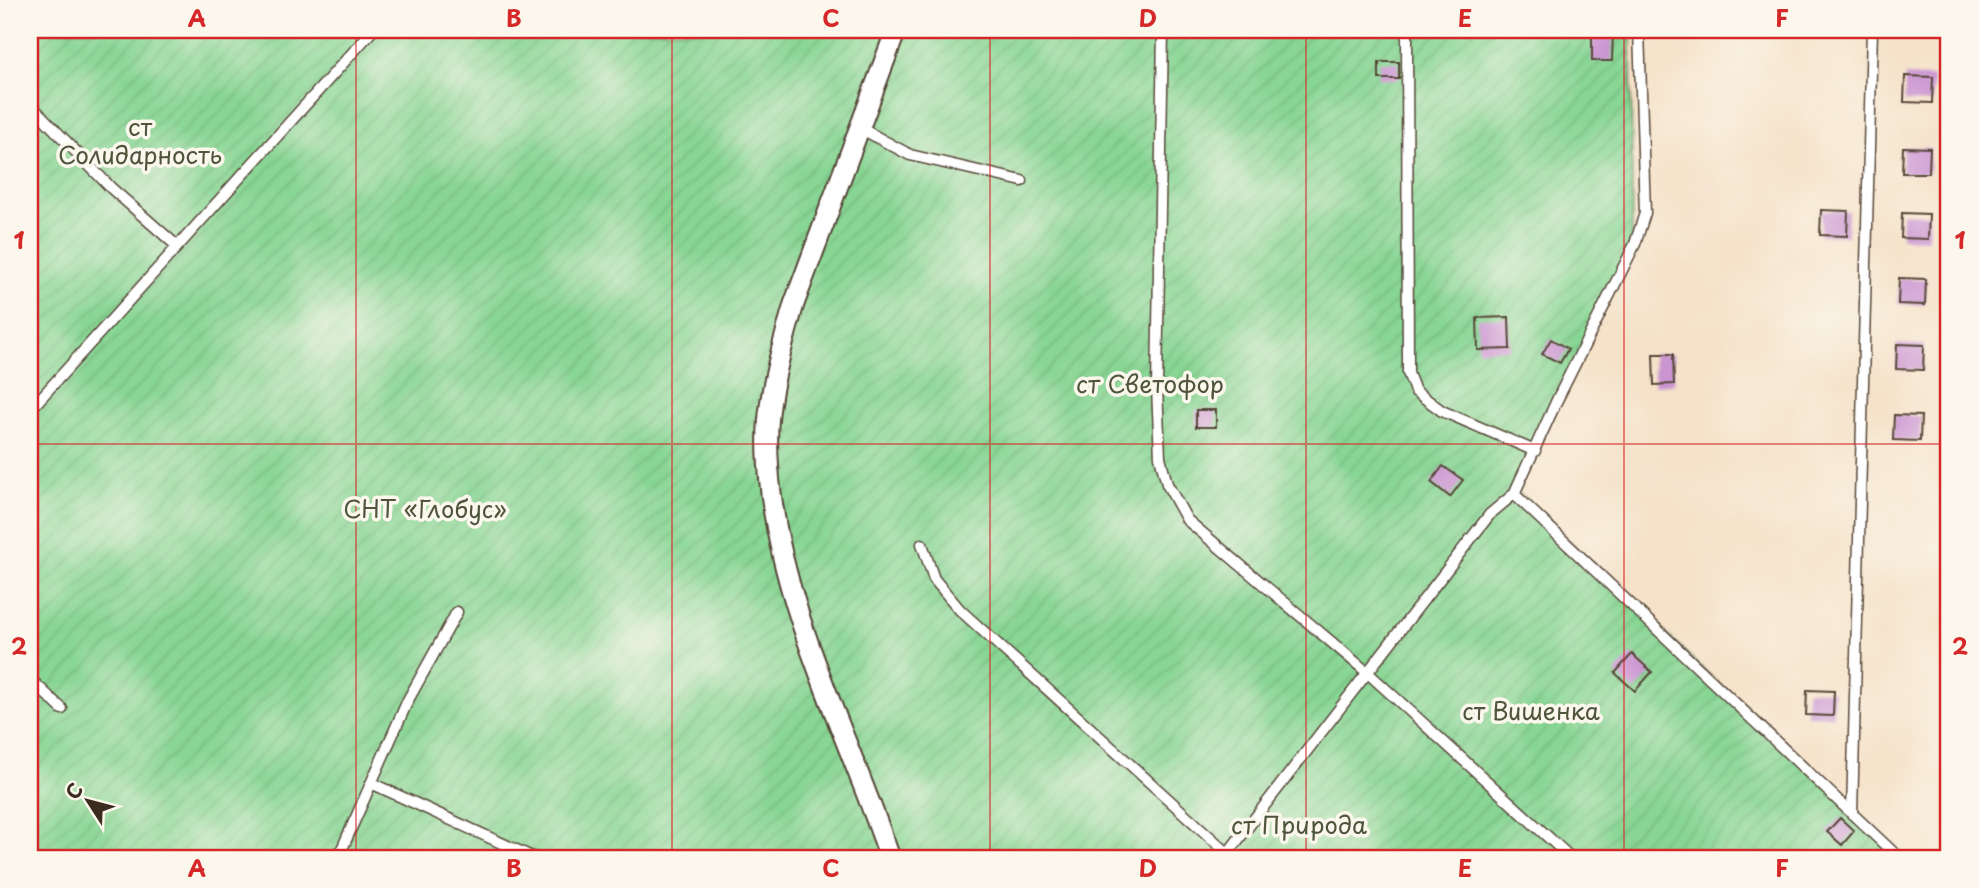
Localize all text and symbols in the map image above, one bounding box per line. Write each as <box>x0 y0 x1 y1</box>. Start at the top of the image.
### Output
text: A <box>188 0 206 35</box>
text: B <box>506 0 522 35</box>
text: C <box>822 0 840 35</box>
text: D <box>1139 0 1157 35</box>
text: E <box>1458 0 1472 35</box>
text: F <box>1775 0 1789 35</box>
park label: ст Солидарность <box>58 108 222 172</box>
text: 1 <box>14 222 25 257</box>
text: 1 <box>1955 222 1966 257</box>
park label: ст Светофор <box>1076 365 1224 401</box>
park label: СНТ «Глобус» <box>343 490 507 526</box>
text: 2 <box>11 628 27 663</box>
text: 2 <box>1952 628 1968 663</box>
park label: ст Вишенка <box>1462 692 1600 728</box>
north arrow <box>52 766 122 836</box>
text: С <box>58 776 89 804</box>
park label: ст Природа <box>1231 806 1367 842</box>
text: A <box>188 850 206 885</box>
text: B <box>506 850 522 885</box>
text: C <box>822 850 840 885</box>
text: D <box>1139 850 1157 885</box>
text: E <box>1458 850 1472 885</box>
text: F <box>1775 850 1789 885</box>

